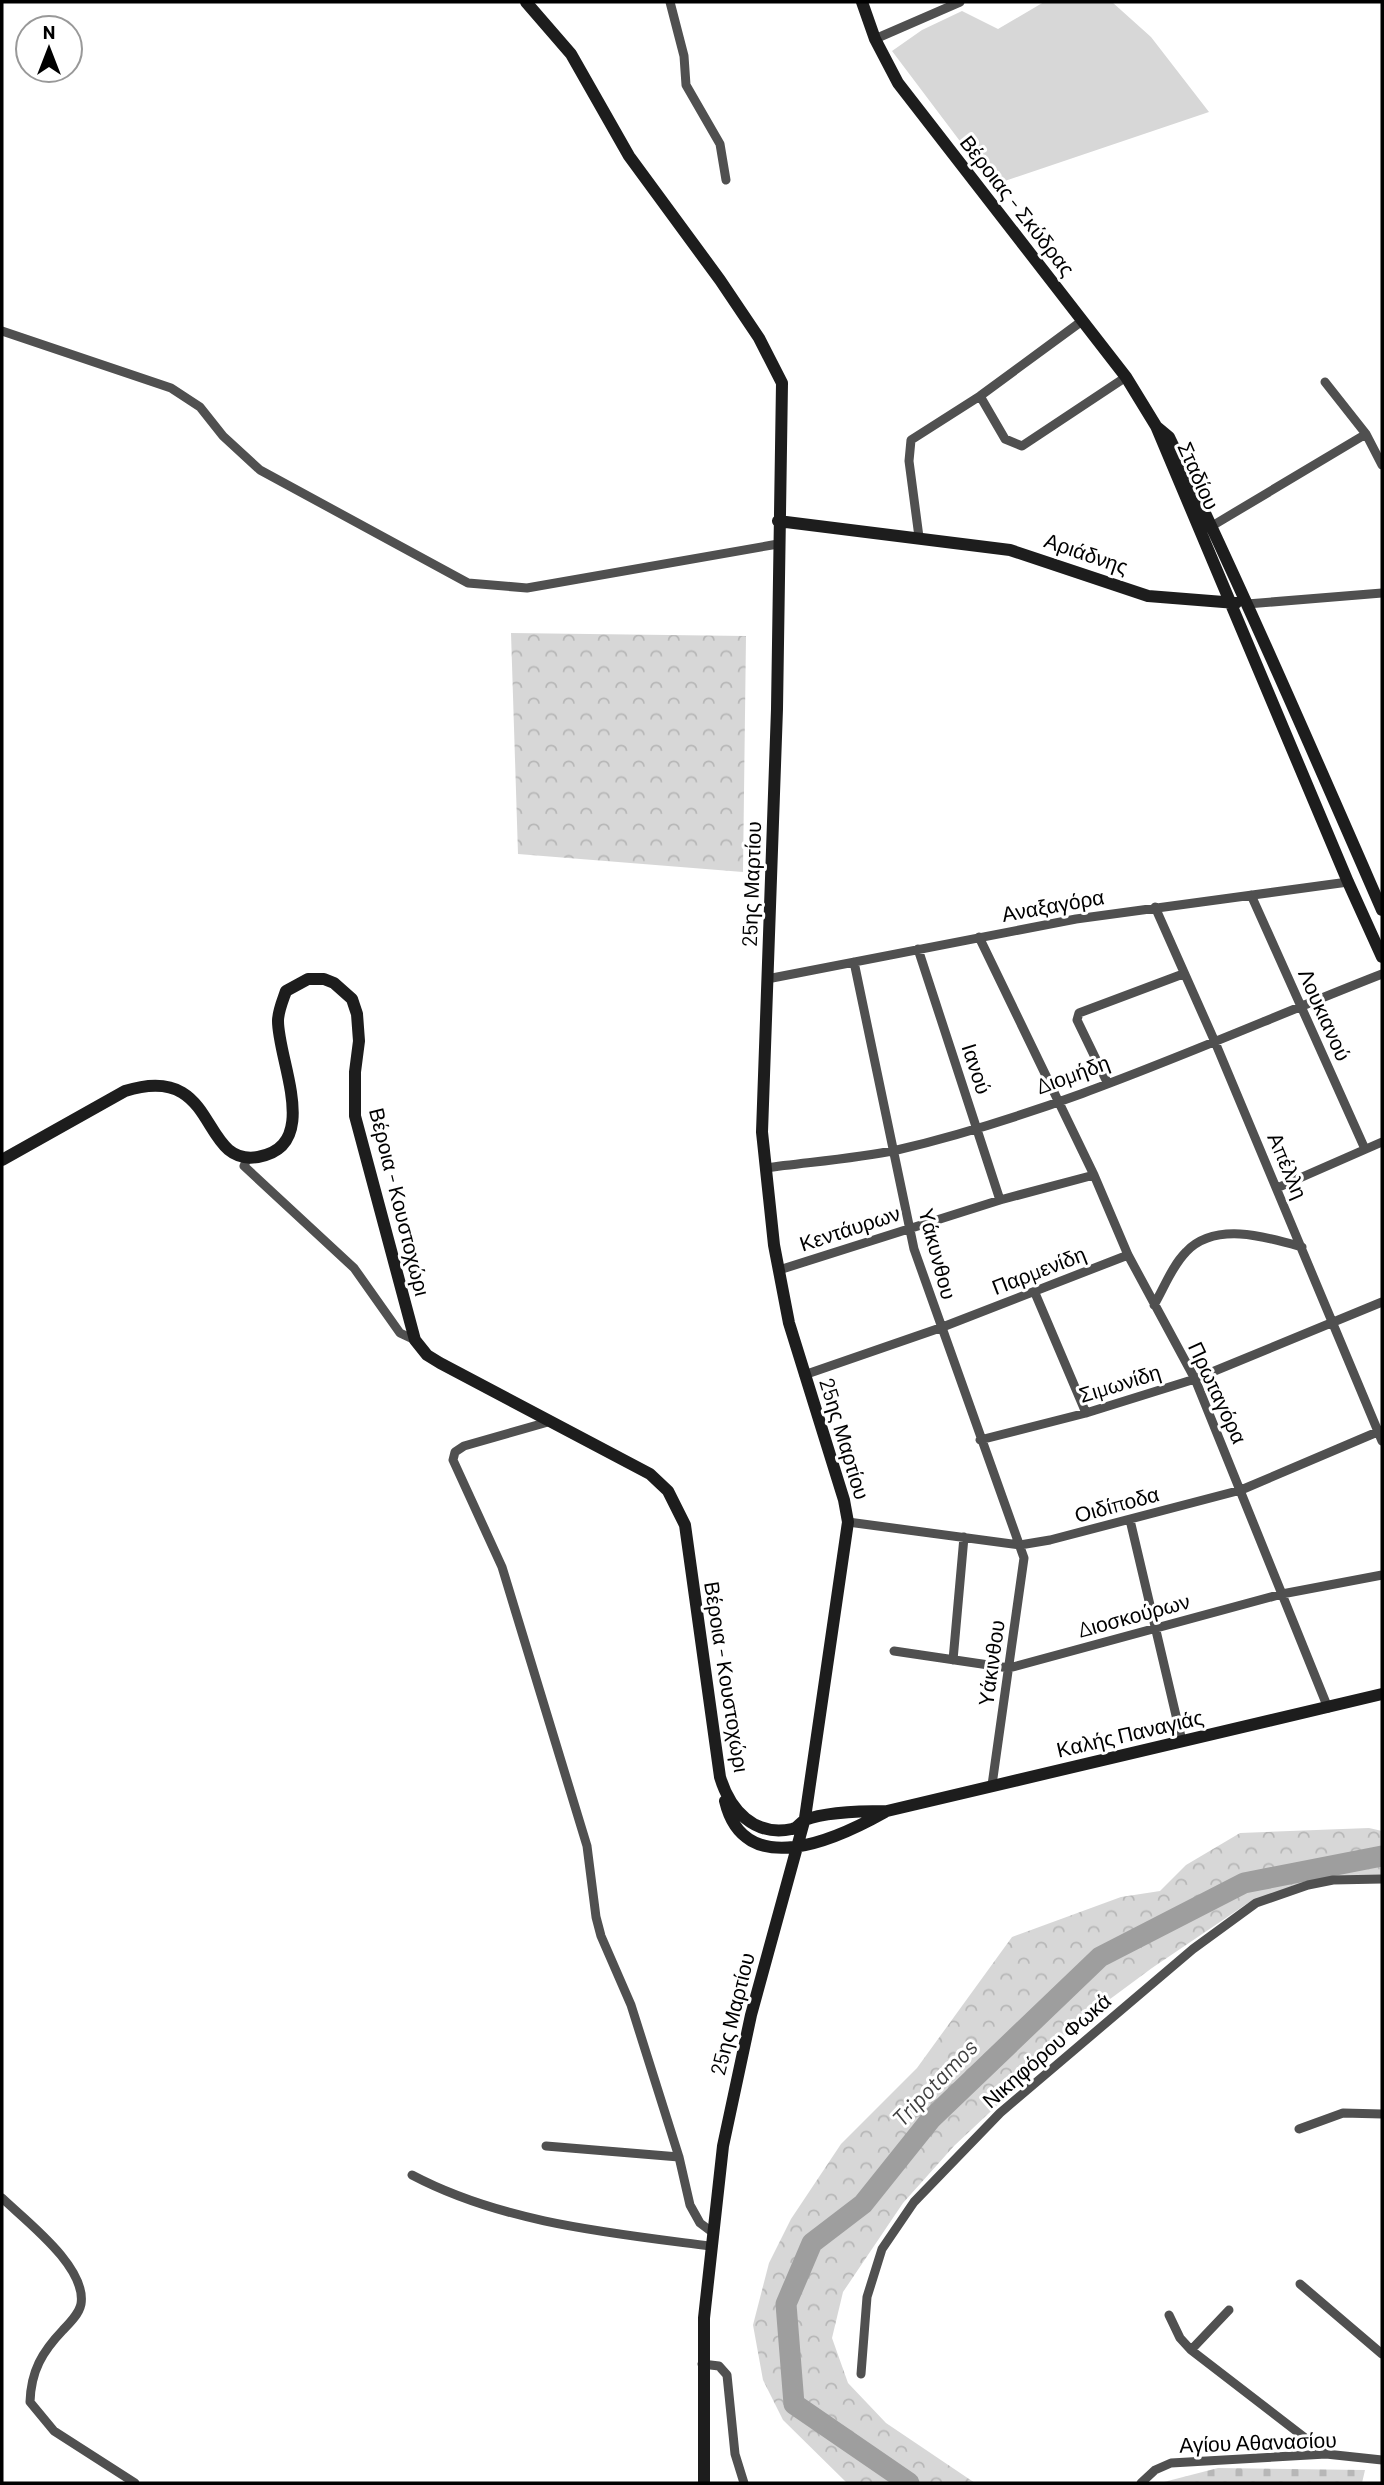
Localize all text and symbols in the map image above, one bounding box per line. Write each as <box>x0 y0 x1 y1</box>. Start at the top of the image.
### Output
north arrow <box>14 14 84 84</box>
text: N <box>43 20 55 43</box>
street label: Βέροιας - Σκύδρας <box>956 130 1081 280</box>
street label: Σταδίου <box>1173 438 1225 513</box>
street label: Αριάδνης <box>1041 527 1132 579</box>
street label: 25ης Μαρτίου <box>736 821 765 947</box>
street label: Αναξαγόρα <box>1000 883 1106 926</box>
street label: Λουκιανού <box>1294 964 1357 1064</box>
street label: Ιανού <box>958 1040 997 1097</box>
street label: Διομήδη <box>1032 1049 1113 1098</box>
street label: Βέροια - Κουστοχώρι <box>365 1105 436 1299</box>
street label: Απέλλη <box>1263 1128 1313 1202</box>
street label: Κεντάυρων <box>796 1200 903 1256</box>
street label: Υάκυνθου <box>914 1205 963 1302</box>
street label: Παρμενίδη <box>988 1240 1089 1299</box>
street label: Πρωταγόρα <box>1184 1337 1253 1447</box>
street label: Σιμωνίδη <box>1076 1358 1163 1407</box>
street label: 25ης Μαρτίου <box>815 1375 876 1502</box>
street label: Οιδίποδα <box>1072 1480 1162 1527</box>
street label: Βέροια - Κουστοχώρι <box>700 1580 755 1774</box>
street label: Διοσκούρων <box>1075 1588 1192 1642</box>
street label: Υάκινθου <box>972 1618 1009 1707</box>
street label: Καλής Παναγιάς <box>1054 1704 1205 1762</box>
street label: 25ης Μαρτίου <box>704 1950 759 2078</box>
street label: Νικηφόρου Φωκά <box>977 1987 1115 2112</box>
water label: Tripotamos <box>886 2033 983 2132</box>
street label: Αγίου Αθανασίου <box>1179 2426 1337 2457</box>

